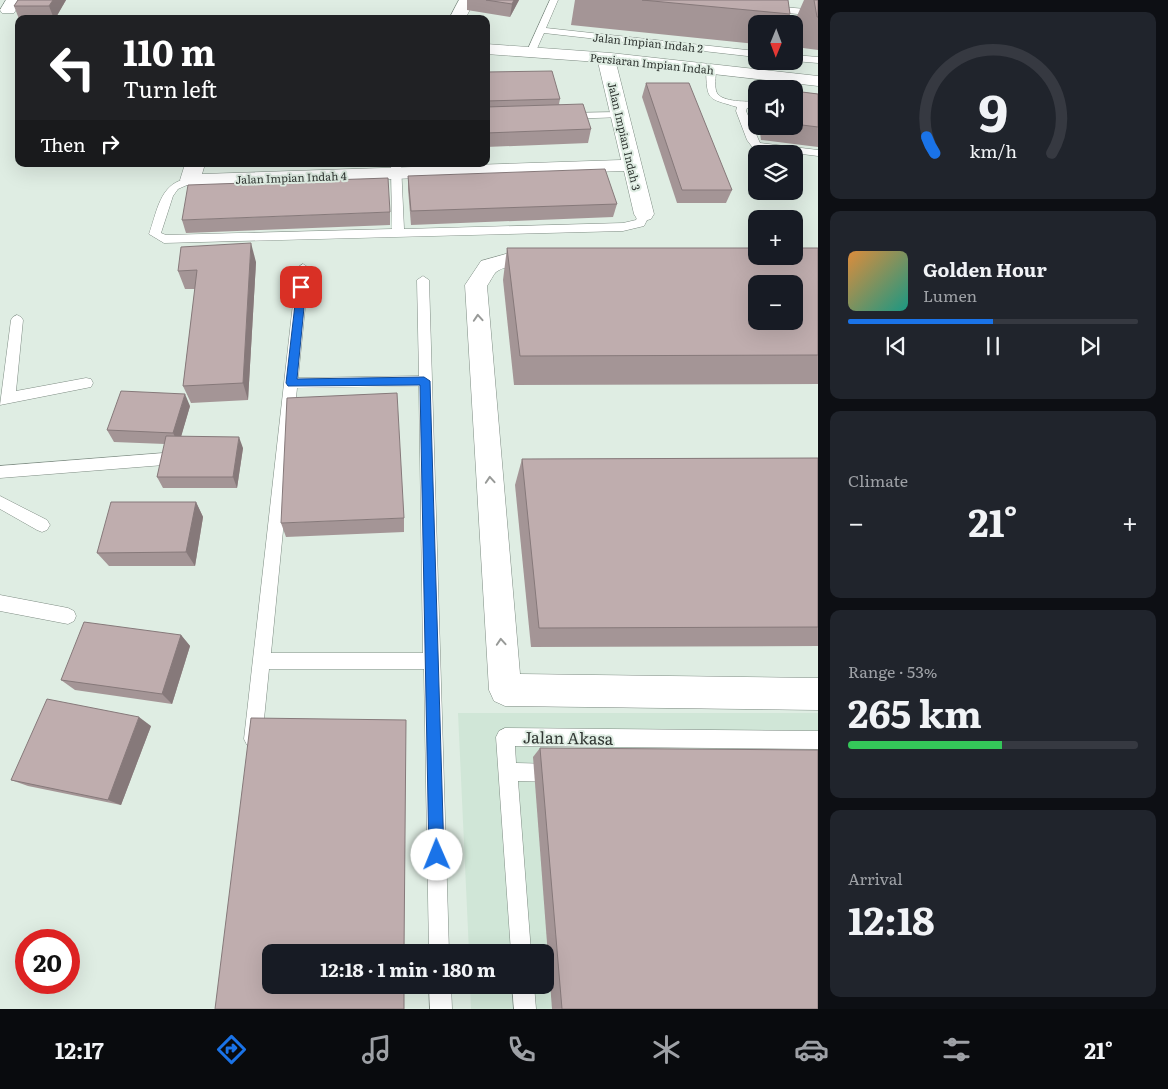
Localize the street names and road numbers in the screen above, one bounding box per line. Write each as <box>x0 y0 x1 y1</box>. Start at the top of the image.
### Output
street label: Jalan Impian Indah 2 <box>592 28 704 56</box>
street label: Persiaran Impian Indah <box>589 49 715 77</box>
street label: Jalan Impian Indah 3 <box>605 80 645 192</box>
street label: Jalan Impian Indah 4 <box>235 167 347 187</box>
street label: Jalan Akasa <box>523 724 614 750</box>

